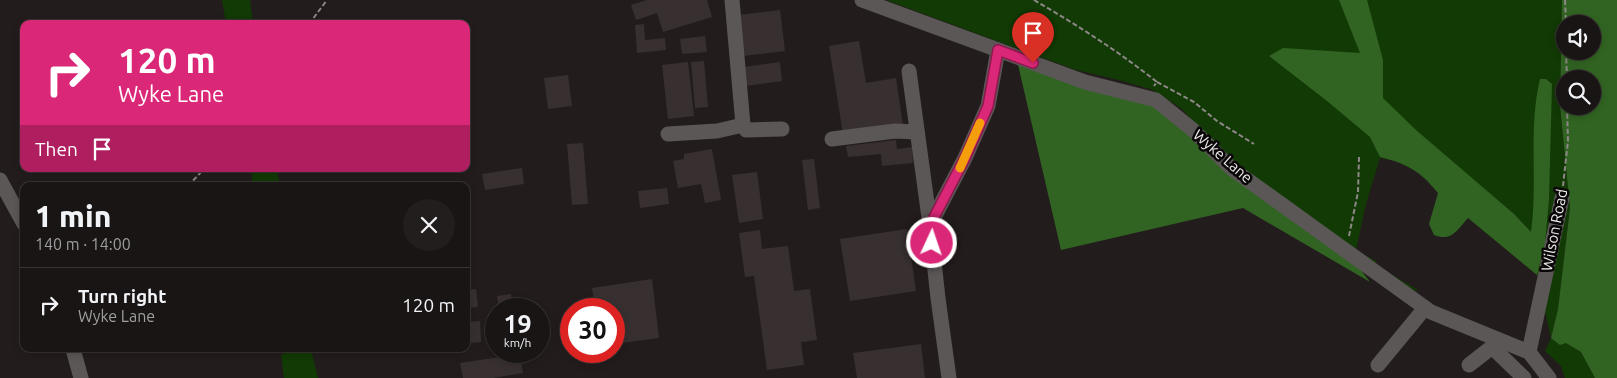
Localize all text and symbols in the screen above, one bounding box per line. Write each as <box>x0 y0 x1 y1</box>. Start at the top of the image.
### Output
pin <box>1012 12 1054 63</box>
map controls <box>1556 15 1601 115</box>
button: sound <box>1556 15 1601 60</box>
icon: arrive <box>1019 19 1047 47</box>
icon: right <box>35 40 100 105</box>
text: 120 m <box>118 40 216 80</box>
button: search <box>1556 70 1601 115</box>
text: Wyke Lane <box>118 81 224 106</box>
street label: Wyke Lane <box>1190 126 1256 186</box>
icon: arrive <box>88 135 116 163</box>
text: Then <box>35 138 78 160</box>
street label: Wilson Road <box>1538 187 1570 273</box>
text: 1 min <box>35 199 111 233</box>
button: close <box>403 199 455 251</box>
position arrow <box>905 216 957 268</box>
text: 140 m · 14:00 <box>35 235 131 253</box>
text: Turn right <box>78 285 166 307</box>
icon: right <box>35 291 63 319</box>
text: 120 m <box>402 294 455 316</box>
speed limit sign: 30 <box>560 298 625 363</box>
text: Wyke Lane <box>78 307 155 325</box>
text: 19 <box>503 310 532 338</box>
text: km/h <box>504 336 531 349</box>

